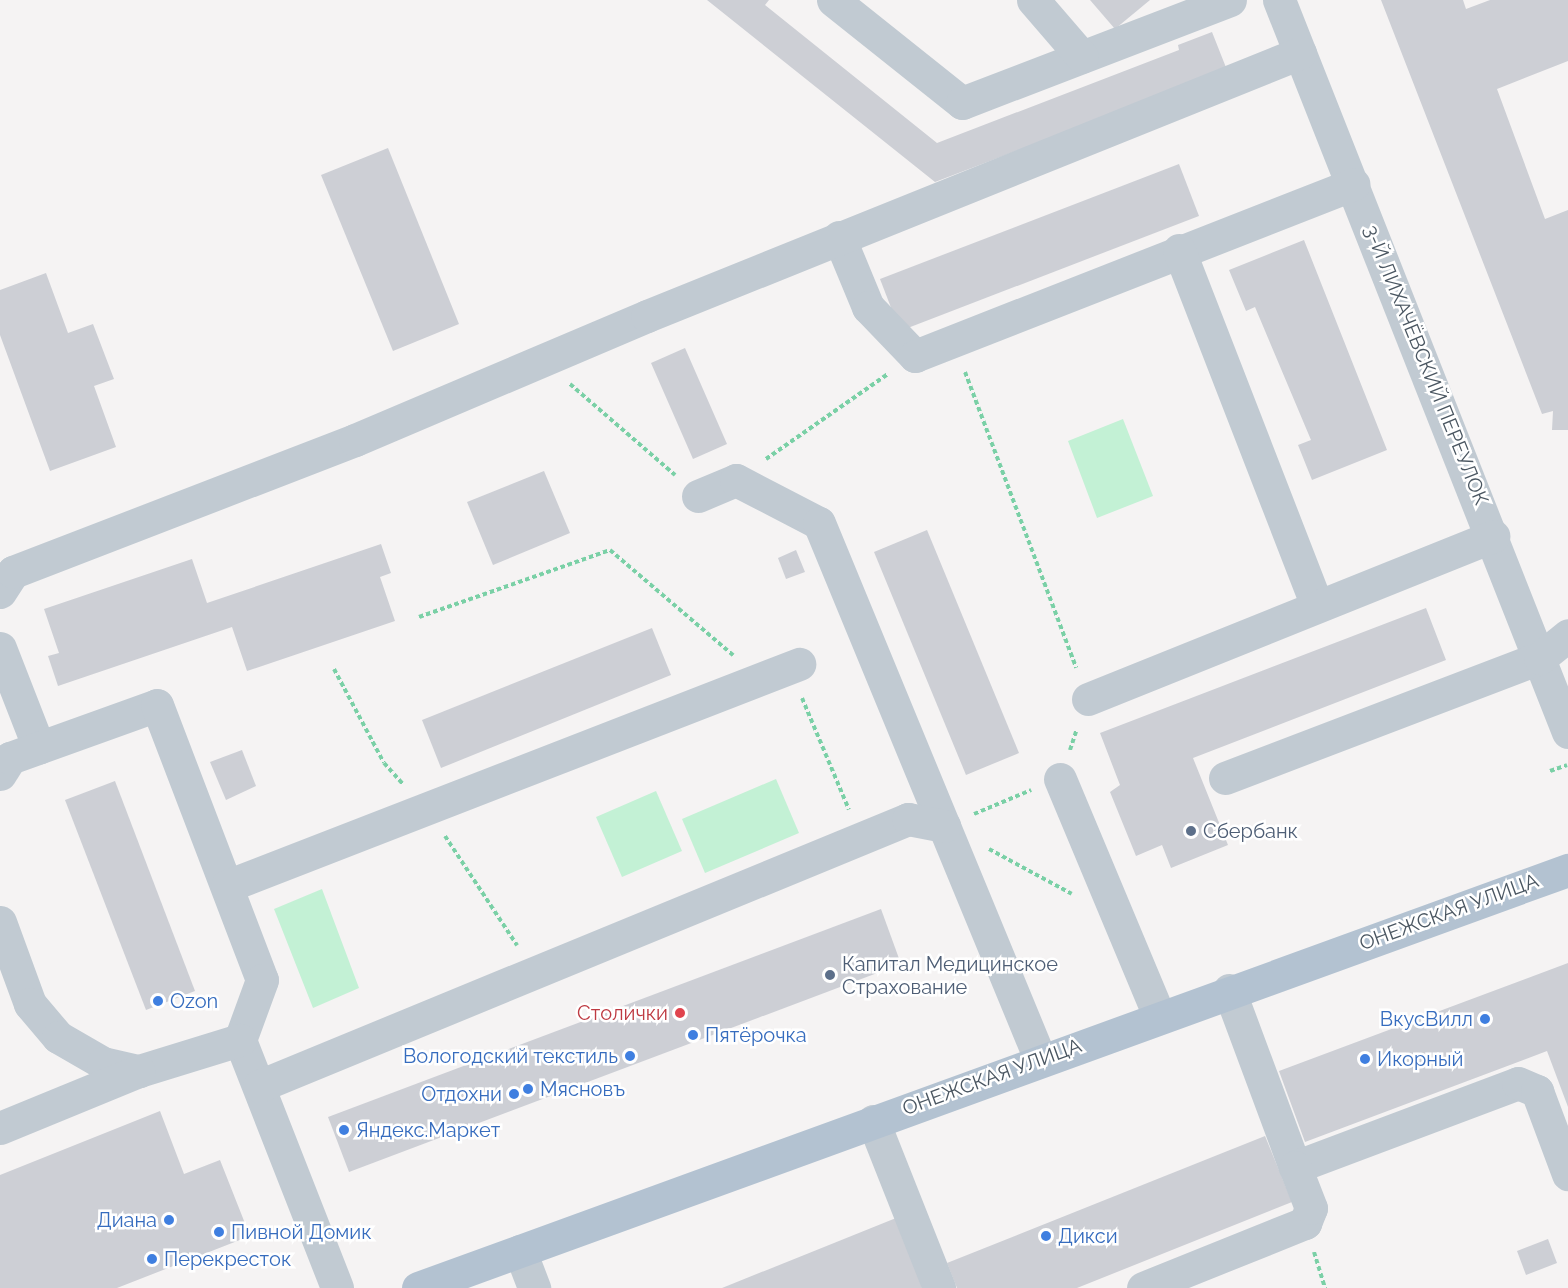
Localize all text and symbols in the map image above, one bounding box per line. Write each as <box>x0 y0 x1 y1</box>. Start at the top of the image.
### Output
street label: 3-Й ЛИХАЧЁВСКИЙ ПЕРЕУЛОК <box>1359 221 1493 509</box>
place label: Сбербанк <box>1203 819 1298 843</box>
marker: Сбербанк <box>1184 824 1198 838</box>
street label: ОНЕЖСКАЯ УЛИЦА <box>1356 868 1542 956</box>
place label: Капитал Медицинское Страхование <box>842 952 1058 999</box>
marker: Капитал Медицинское Страхование <box>823 968 837 982</box>
place label: Ozon <box>170 989 218 1013</box>
marker: Ozon <box>151 994 165 1008</box>
place label: Столички <box>577 1001 668 1025</box>
marker: Столички <box>673 1006 687 1020</box>
place label: ВкусВилл <box>1380 1007 1473 1031</box>
marker: ВкусВилл <box>1478 1012 1492 1026</box>
place label: Пятёрочка <box>705 1023 807 1047</box>
marker: Пятёрочка <box>686 1028 700 1042</box>
street label: ОНЕЖСКАЯ УЛИЦА <box>899 1033 1085 1121</box>
place label: Вологодский текстиль <box>403 1044 618 1068</box>
place label: Икорный <box>1377 1047 1463 1071</box>
marker: Вологодский текстиль <box>623 1049 637 1063</box>
marker: Икорный <box>1358 1052 1372 1066</box>
place label: Мясновъ <box>540 1077 625 1101</box>
place label: Отдохни <box>421 1082 502 1106</box>
marker: Мясновъ <box>521 1082 535 1096</box>
marker: Отдохни <box>507 1087 521 1101</box>
place label: Яндекс.Маркет <box>356 1118 500 1142</box>
marker: Яндекс.Маркет <box>337 1123 351 1137</box>
place label: Диана <box>97 1208 157 1232</box>
marker: Диана <box>162 1213 176 1227</box>
place label: Пивной Домик <box>231 1220 372 1244</box>
place label: Дикси <box>1058 1224 1118 1248</box>
marker: Пивной Домик <box>212 1225 226 1239</box>
marker: Дикси <box>1039 1229 1053 1243</box>
place label: Перекресток <box>164 1247 291 1271</box>
marker: Перекресток <box>145 1252 159 1266</box>

